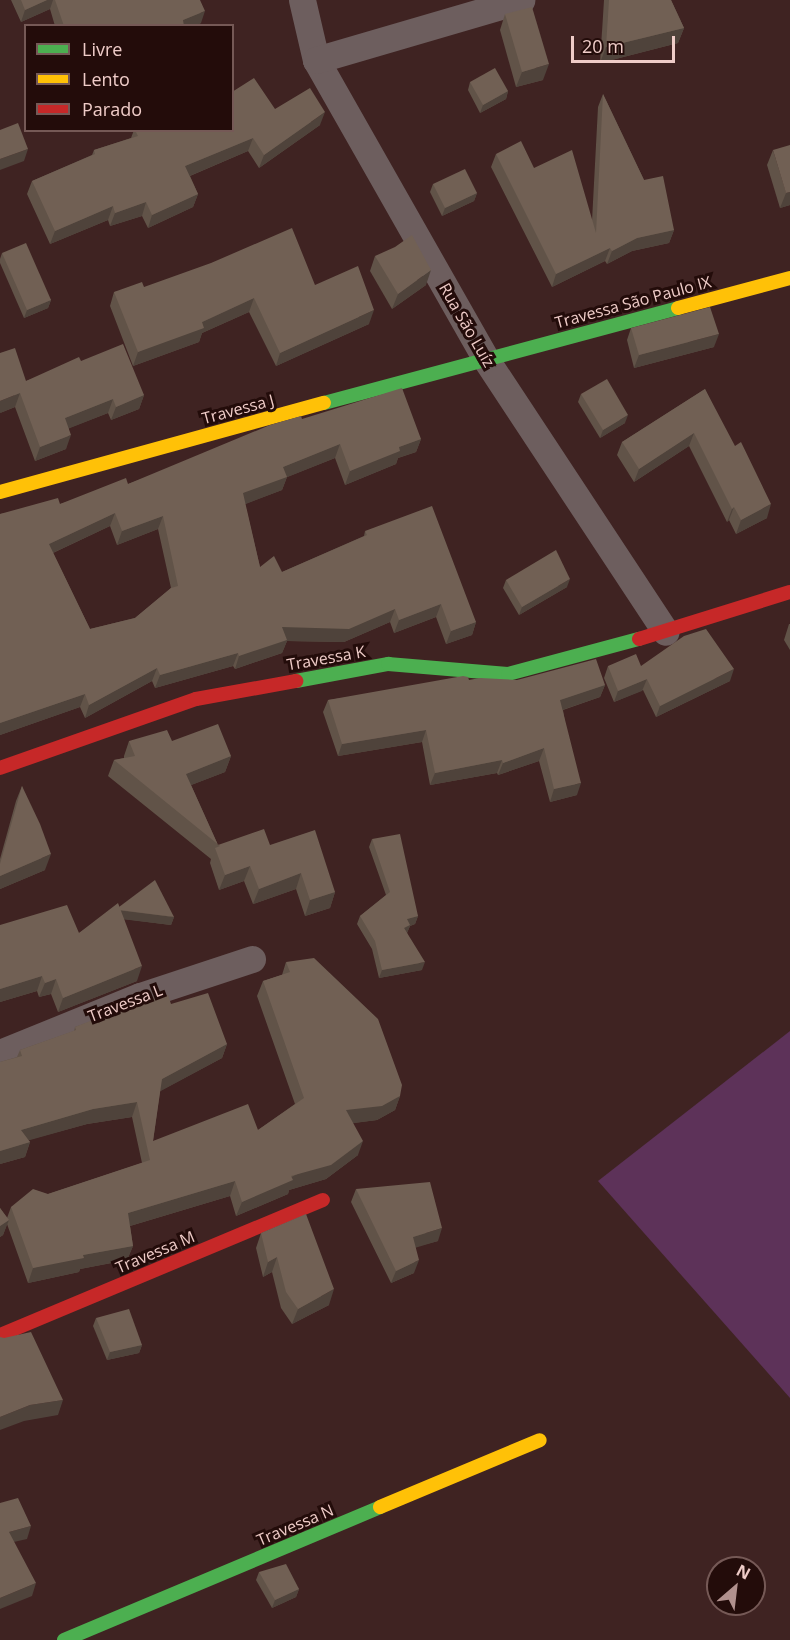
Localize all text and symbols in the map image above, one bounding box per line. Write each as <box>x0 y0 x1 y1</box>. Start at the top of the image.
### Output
legend <box>24 24 234 132</box>
scale bar <box>574 24 678 62</box>
text: 20 m <box>582 34 624 58</box>
text: Livre <box>82 37 122 61</box>
text: Lento <box>82 67 130 91</box>
text: Parado <box>82 97 142 121</box>
street label: Travessa São Paulo IX <box>553 272 713 332</box>
street label: Rua São Luíz <box>435 280 499 370</box>
street label: Travessa J <box>200 390 276 428</box>
street label: Travessa K <box>285 642 367 674</box>
street label: Travessa L <box>85 980 165 1026</box>
street label: Travessa M <box>113 1227 197 1277</box>
street label: Travessa N <box>254 1500 336 1550</box>
north arrow <box>706 1556 766 1616</box>
text: N <box>733 1559 754 1585</box>

